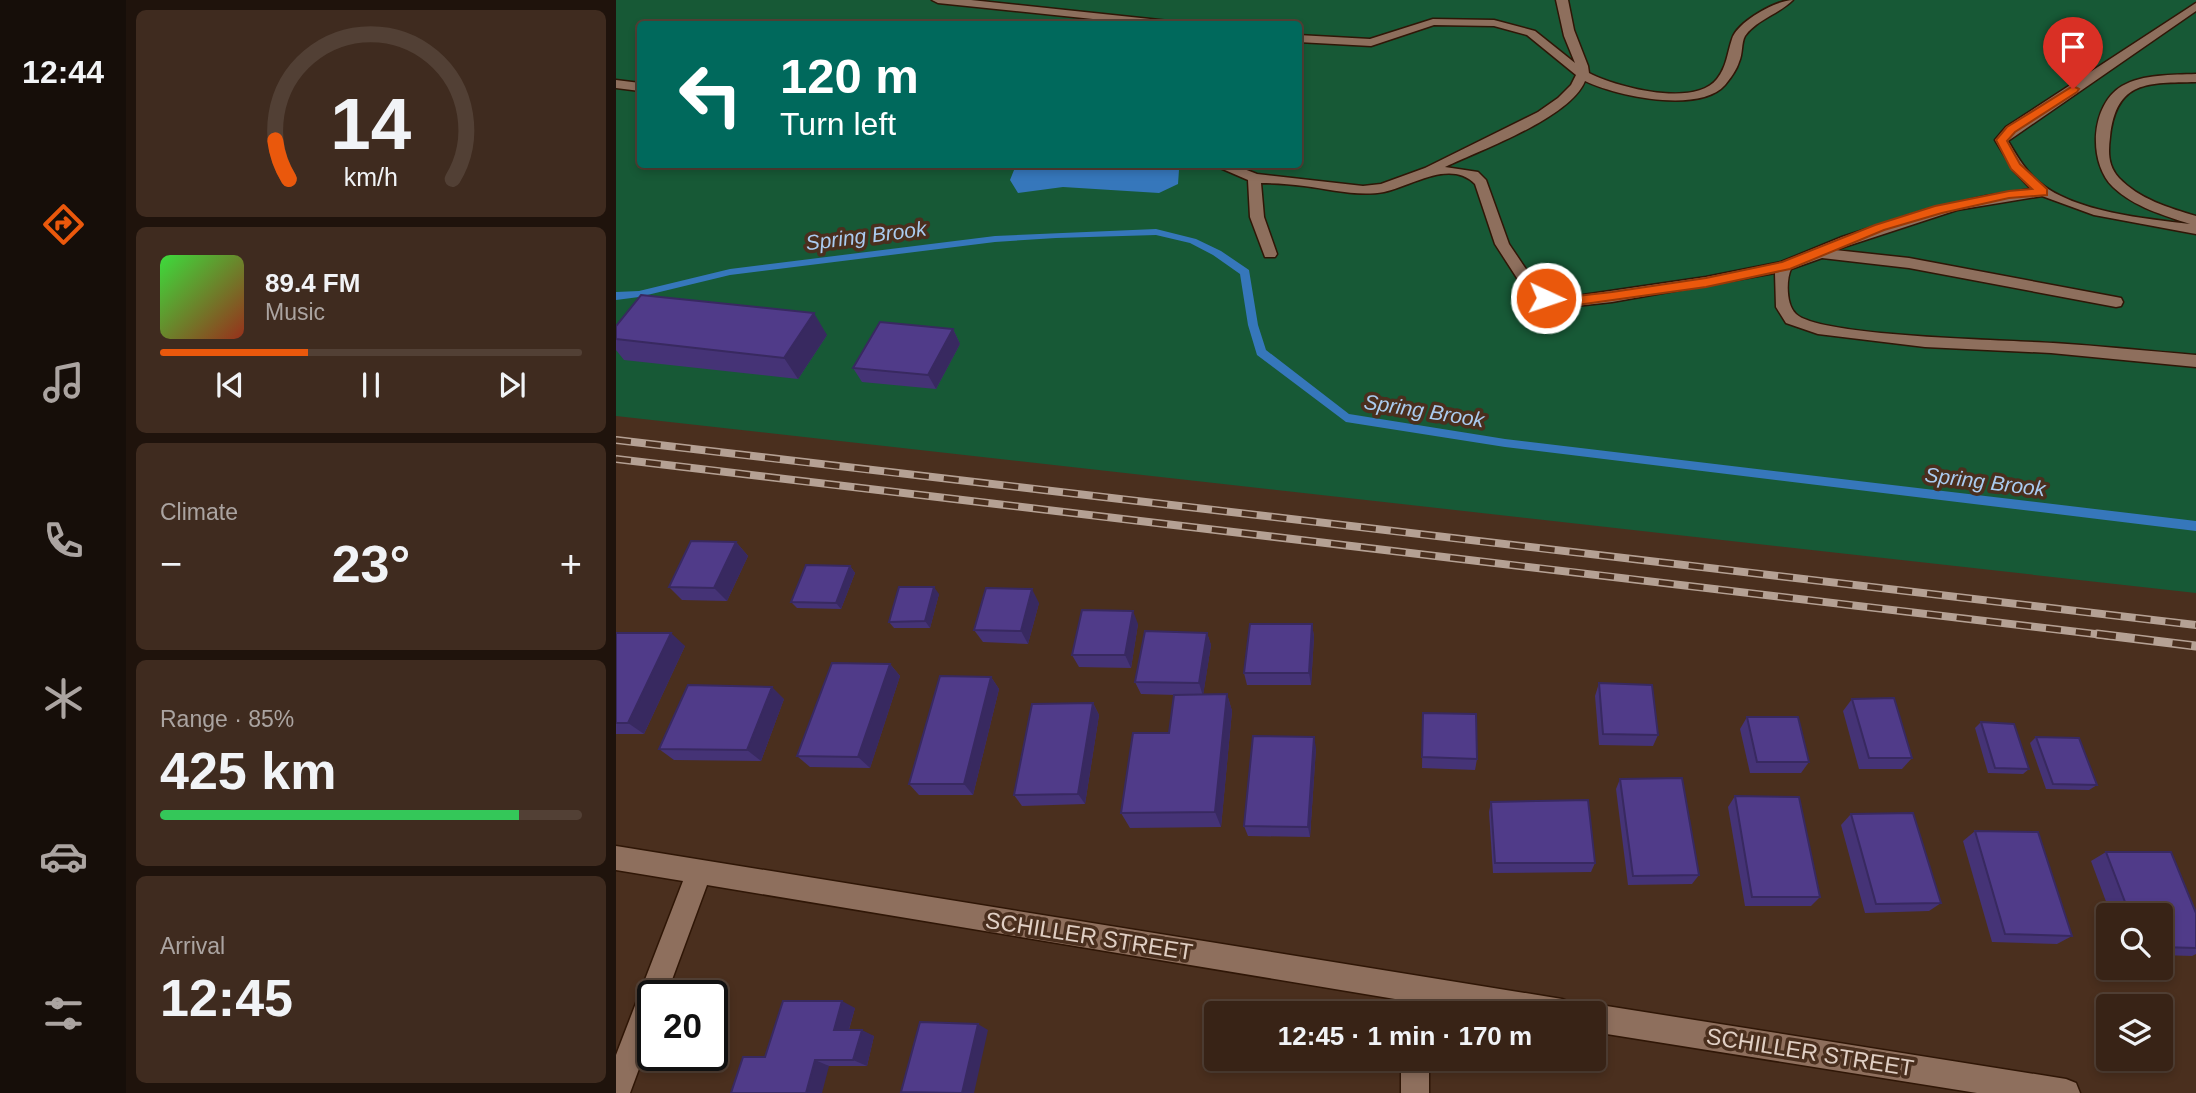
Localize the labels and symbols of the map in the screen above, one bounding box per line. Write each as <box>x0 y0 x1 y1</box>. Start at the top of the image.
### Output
pin <box>2043 17 2103 89</box>
water label: Spring Brook <box>804 217 929 254</box>
position arrow <box>1509 261 1583 335</box>
water label: Spring Brook <box>1362 390 1487 432</box>
water label: Spring Brook <box>1923 463 2048 500</box>
street label: SCHILLER STREET <box>983 907 1195 965</box>
speed limit sign: 20 <box>637 980 728 1071</box>
street label: SCHILLER STREET <box>1704 1023 1916 1081</box>

